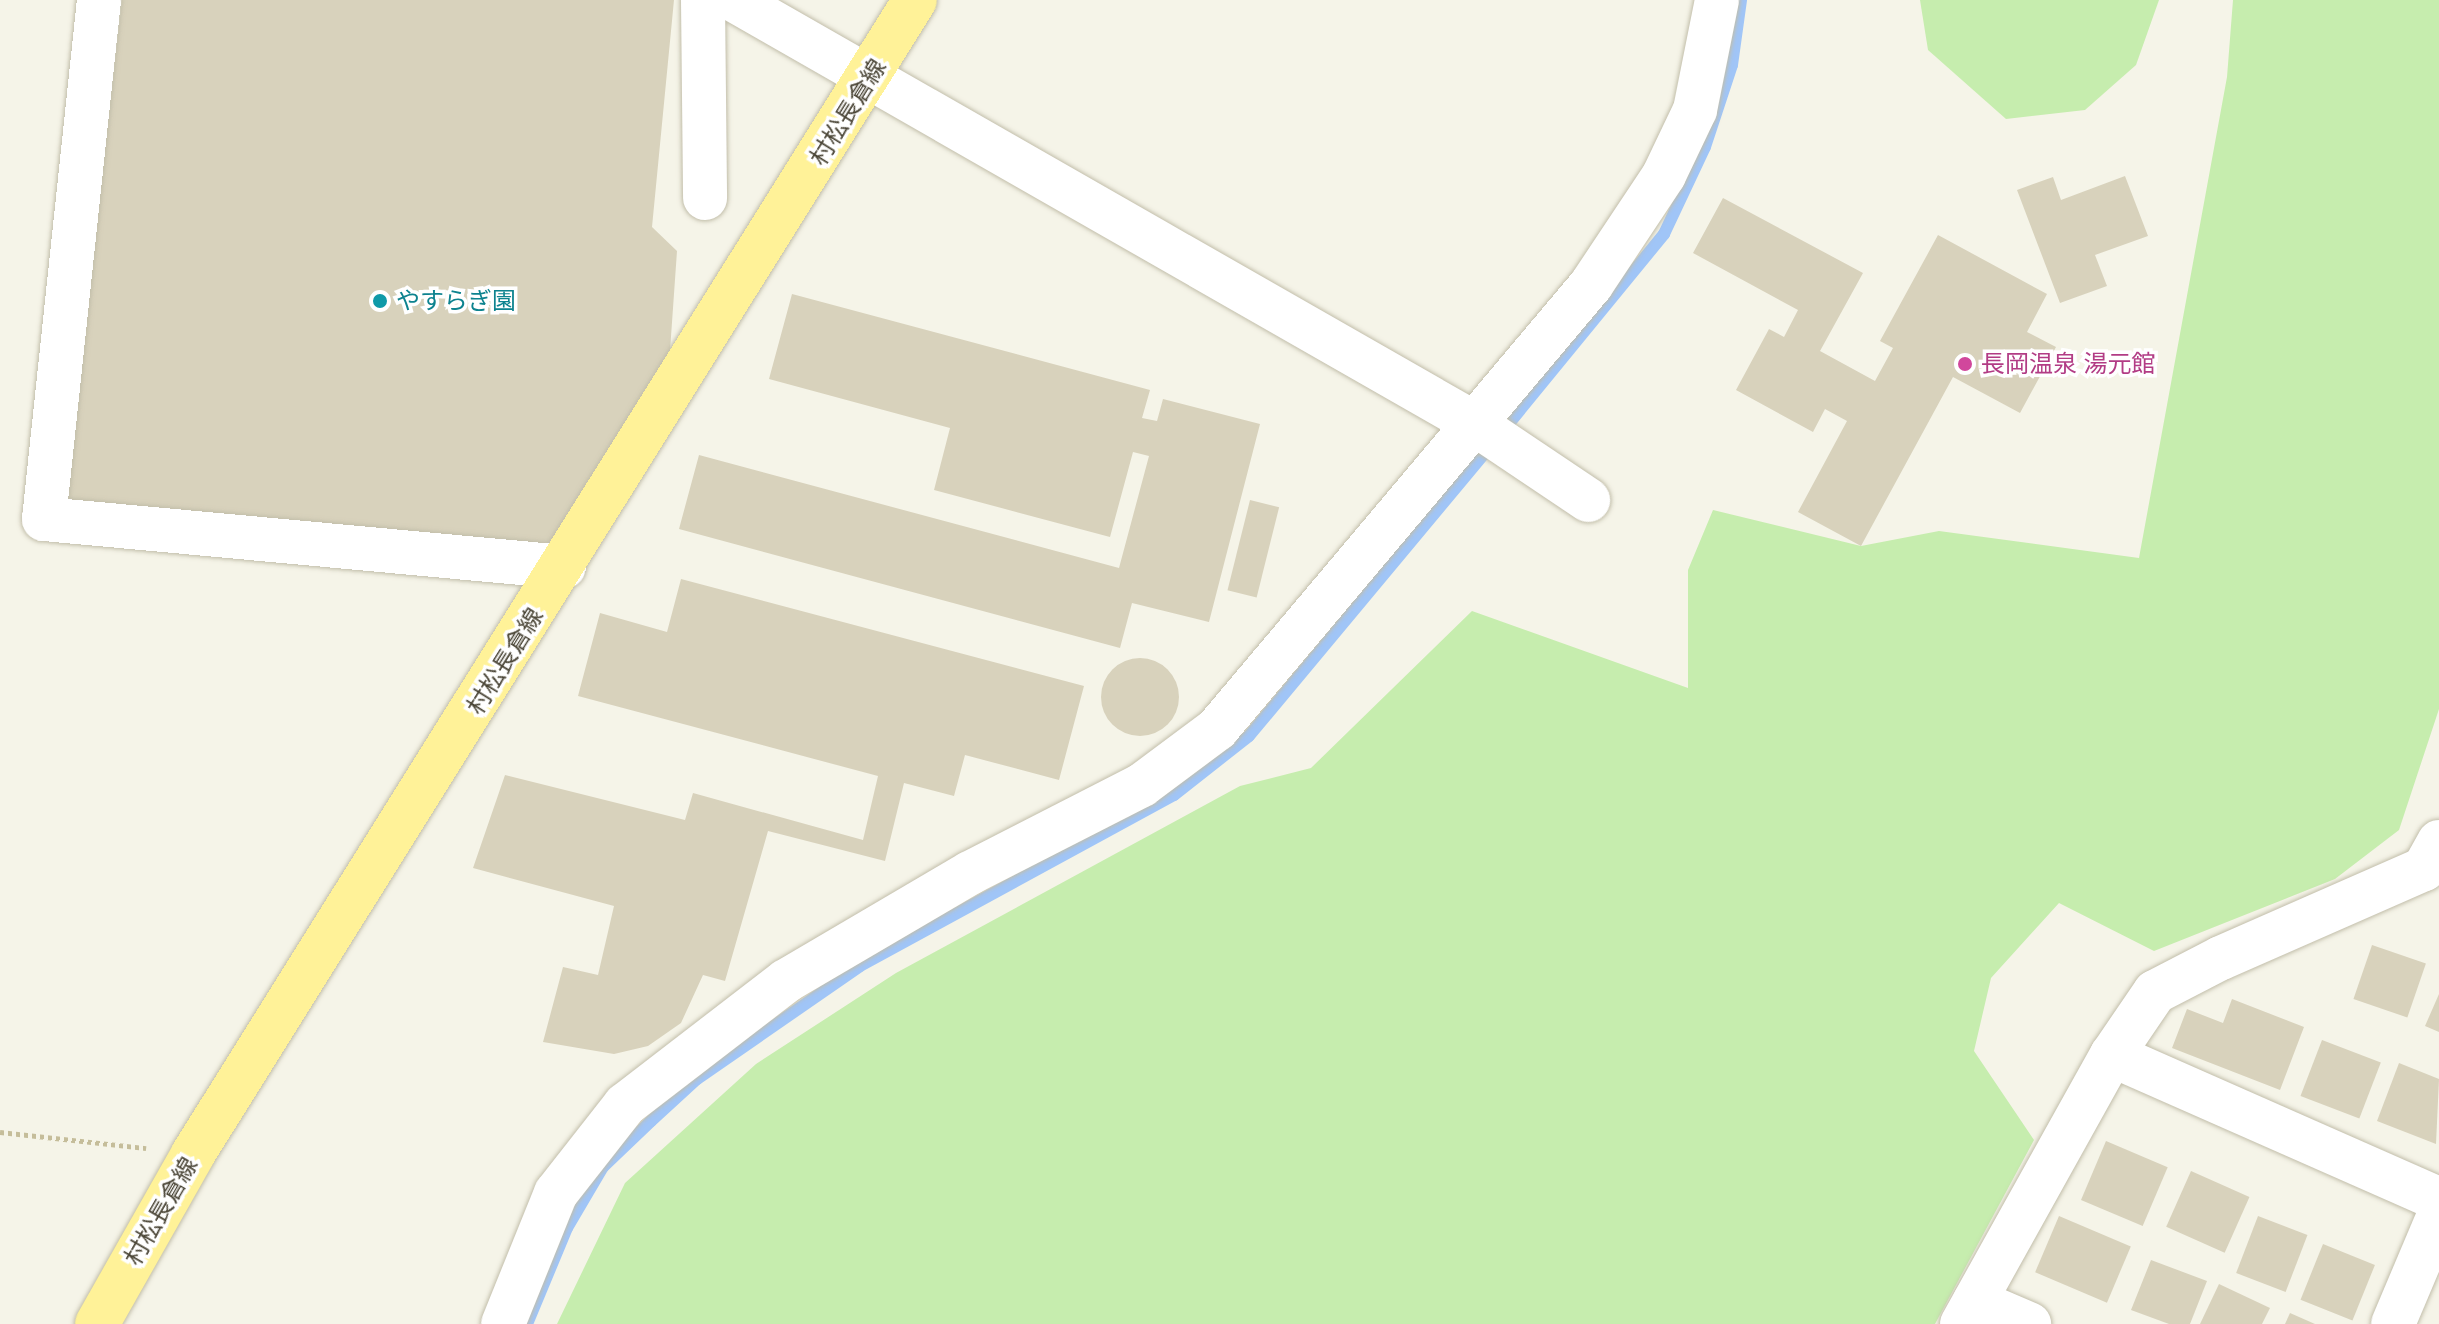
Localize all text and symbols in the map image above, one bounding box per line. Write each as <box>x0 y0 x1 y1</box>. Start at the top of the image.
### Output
street label: 村松長倉線 <box>804 53 892 171</box>
place label: やすらぎ園 <box>396 287 516 315</box>
marker: やすらぎ園 <box>371 292 389 310</box>
place label: 長岡温泉 湯元館 <box>1981 350 2156 378</box>
marker: 長岡温泉 湯元館 <box>1956 355 1974 373</box>
street label: 村松長倉線 <box>461 602 549 720</box>
street label: 村松長倉線 <box>119 1152 203 1270</box>

